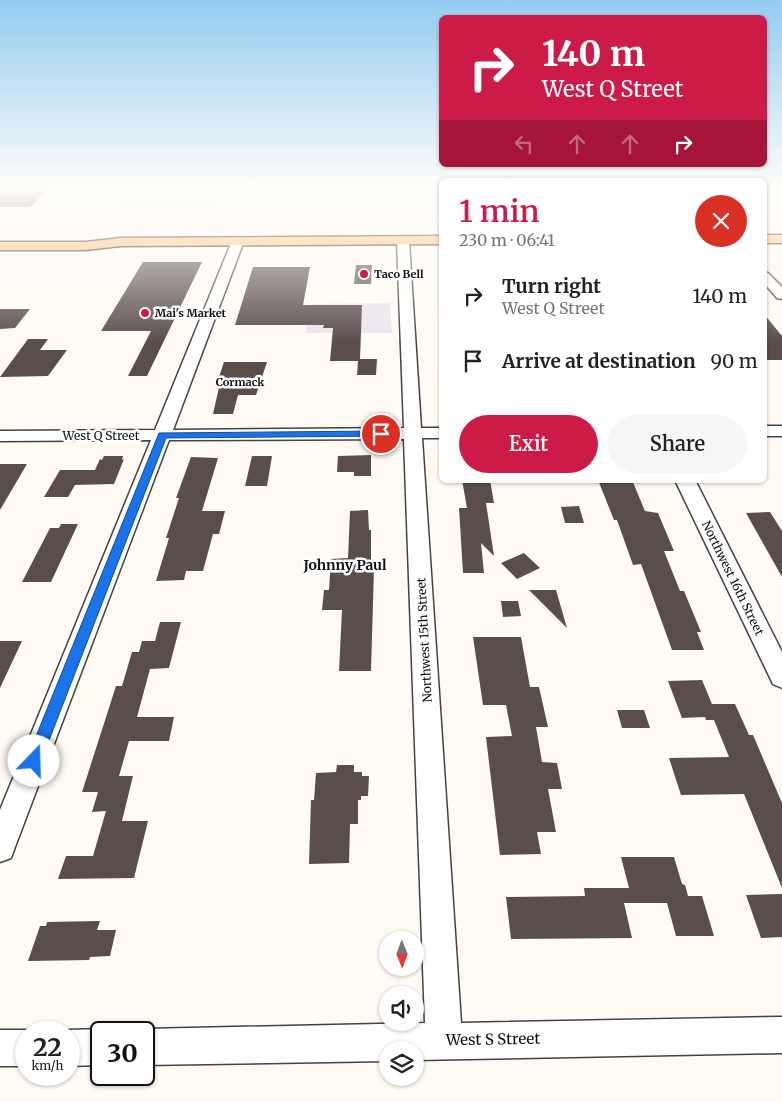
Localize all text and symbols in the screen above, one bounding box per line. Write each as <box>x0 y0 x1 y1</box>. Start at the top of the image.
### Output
text: 140 m <box>542 32 645 76</box>
icon: right <box>459 35 524 100</box>
text: West Q Street <box>542 75 683 103</box>
icon: left <box>510 130 538 158</box>
icon: ahead <box>563 130 591 158</box>
icon: ahead <box>616 130 644 158</box>
icon: right <box>669 130 697 158</box>
text: 1 min <box>459 192 540 230</box>
button: close <box>695 195 747 247</box>
text: 230 m · 06:41 <box>459 230 555 250</box>
place label: Taco Bell <box>374 267 424 281</box>
marker: Taco Bell <box>358 268 370 280</box>
text: Turn right <box>502 274 601 298</box>
icon: right <box>459 282 487 310</box>
text: 140 m <box>692 284 747 308</box>
text: West Q Street <box>502 298 605 318</box>
place label: Mai's Market <box>155 306 227 320</box>
marker: Mai's Market <box>139 307 151 319</box>
icon: arrive <box>459 347 487 375</box>
text: Arrive at destination <box>502 349 696 373</box>
text: 90 m <box>711 349 758 373</box>
district label: Cormack <box>216 375 265 389</box>
pin <box>360 413 402 455</box>
button: Exit <box>459 415 598 473</box>
button: Share <box>608 415 747 473</box>
icon: arrive <box>367 420 395 448</box>
street label: West Q Street <box>61 428 140 443</box>
street label: Northwest 16th Street <box>699 518 767 638</box>
district label: Johnny Paul <box>302 556 387 574</box>
street label: Northwest 15th Street <box>413 577 435 703</box>
position arrow <box>7 734 59 786</box>
north arrow <box>379 931 424 976</box>
map controls <box>379 931 424 1086</box>
button: sound <box>379 986 424 1031</box>
speed limit sign: 30 <box>90 1021 155 1086</box>
street label: West S Street <box>445 1029 540 1049</box>
text: 22 <box>33 1031 62 1063</box>
button: layers <box>379 1041 424 1086</box>
text: km/h <box>32 1058 63 1073</box>

